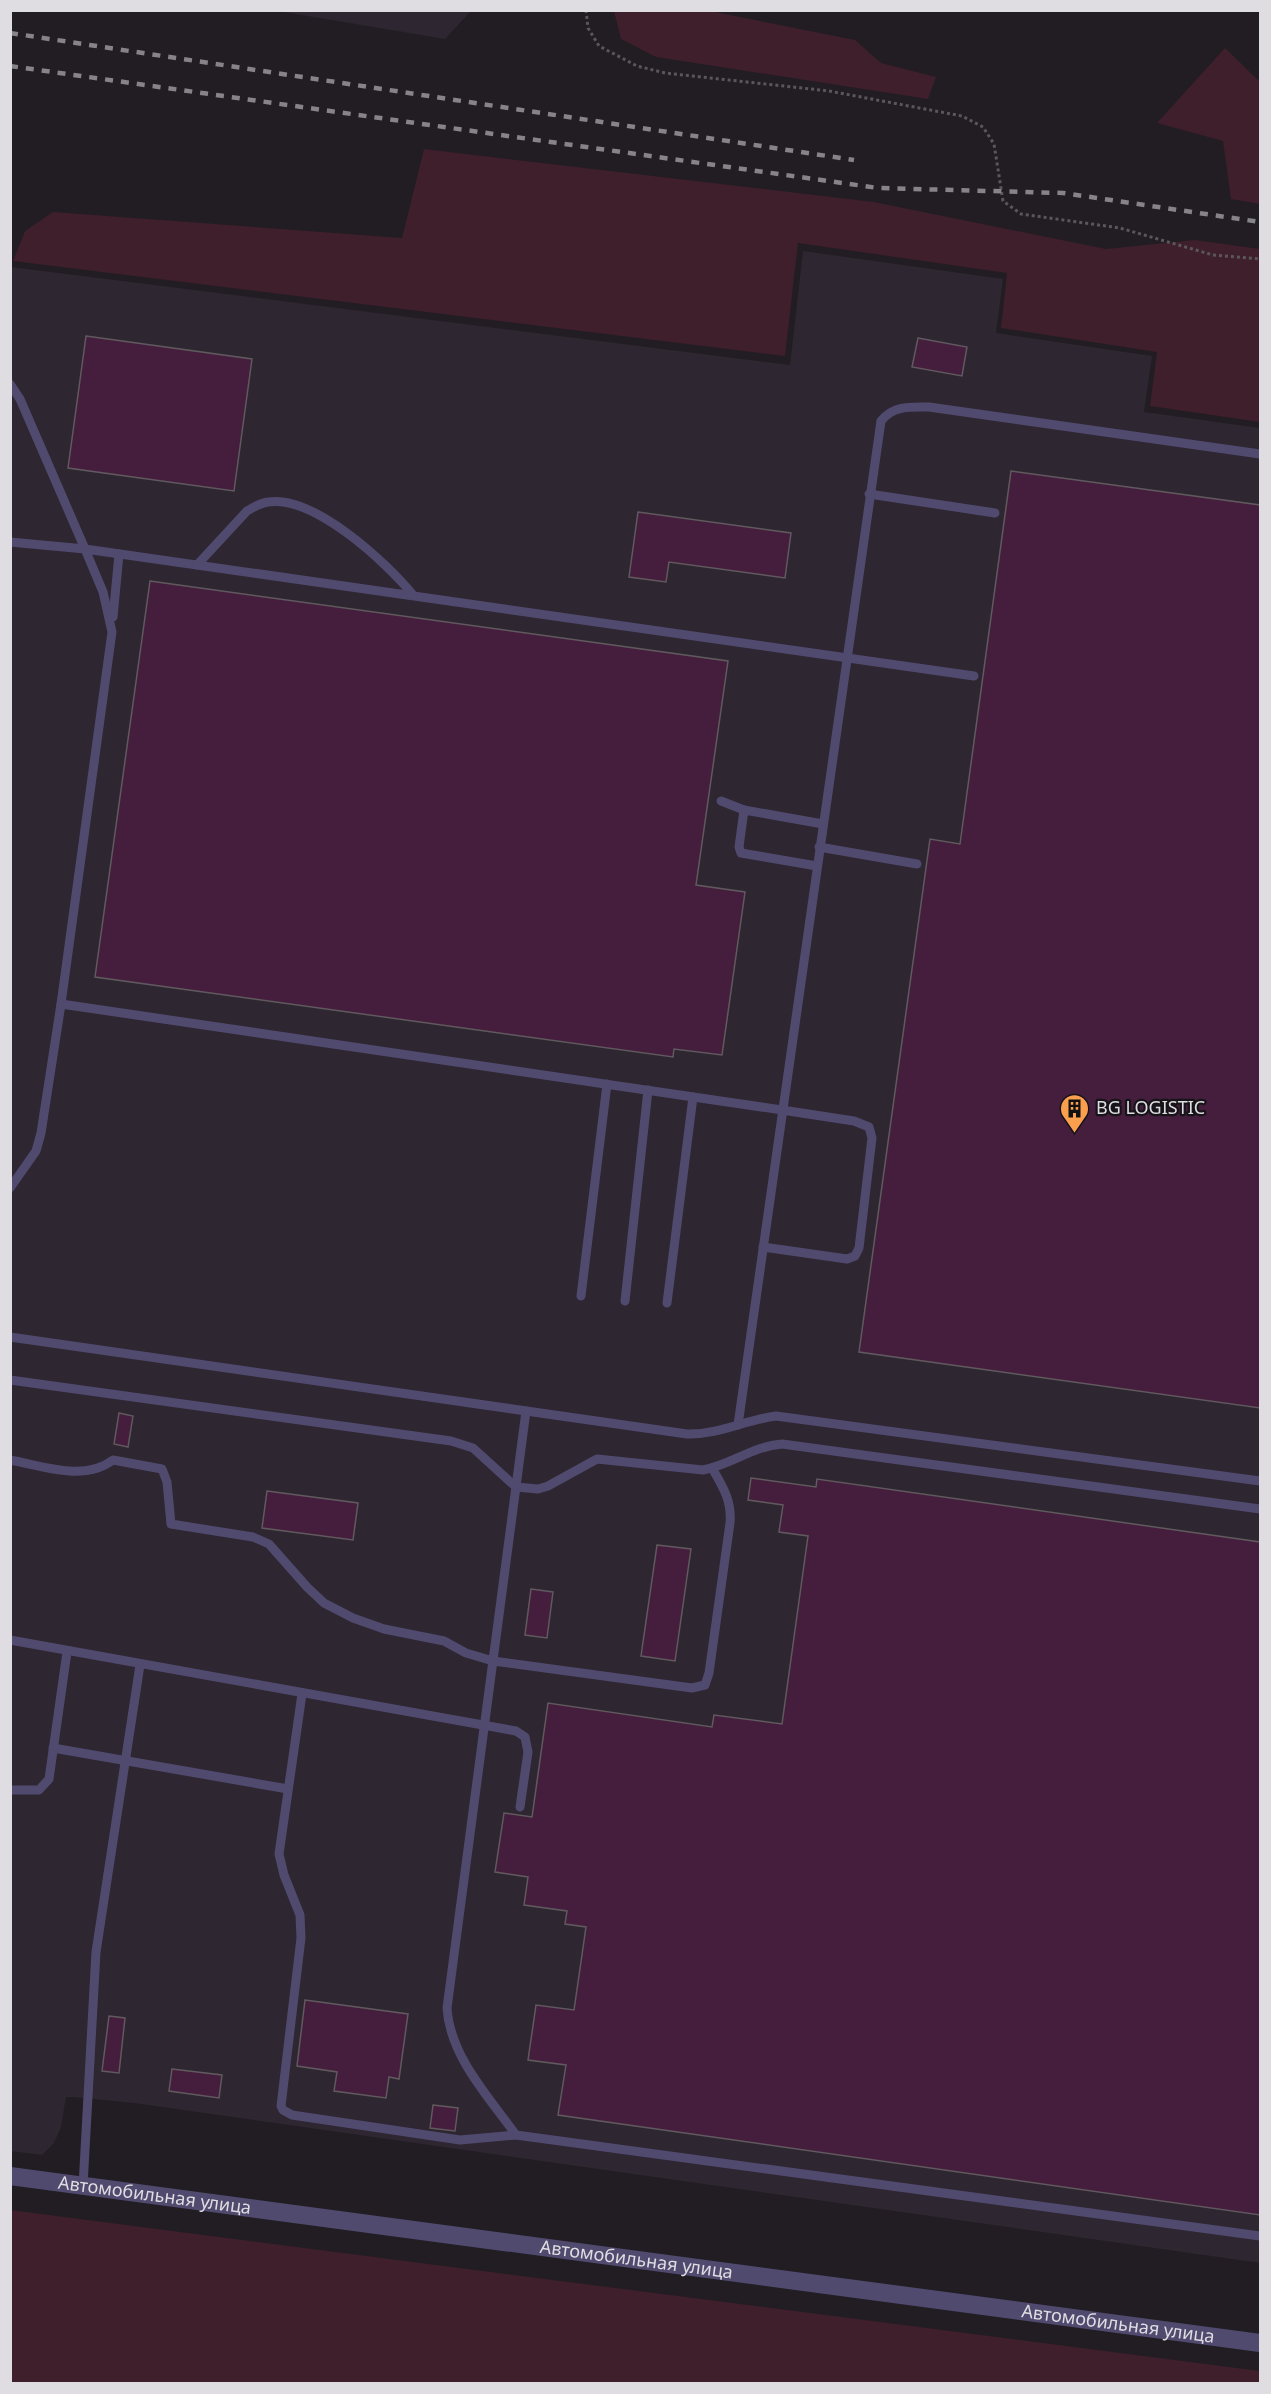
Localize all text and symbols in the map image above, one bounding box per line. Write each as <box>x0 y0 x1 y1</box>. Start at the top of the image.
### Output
building icon: BG LOGISTIC <box>1059 1092 1091 1134</box>
place label: BG LOGISTIC <box>1096 1095 1205 1119</box>
street label: Автомобильная улица <box>57 2170 253 2219</box>
street label: Автомобильная улица <box>539 2234 735 2283</box>
street label: Автомобильная улица <box>1020 2298 1216 2348</box>

